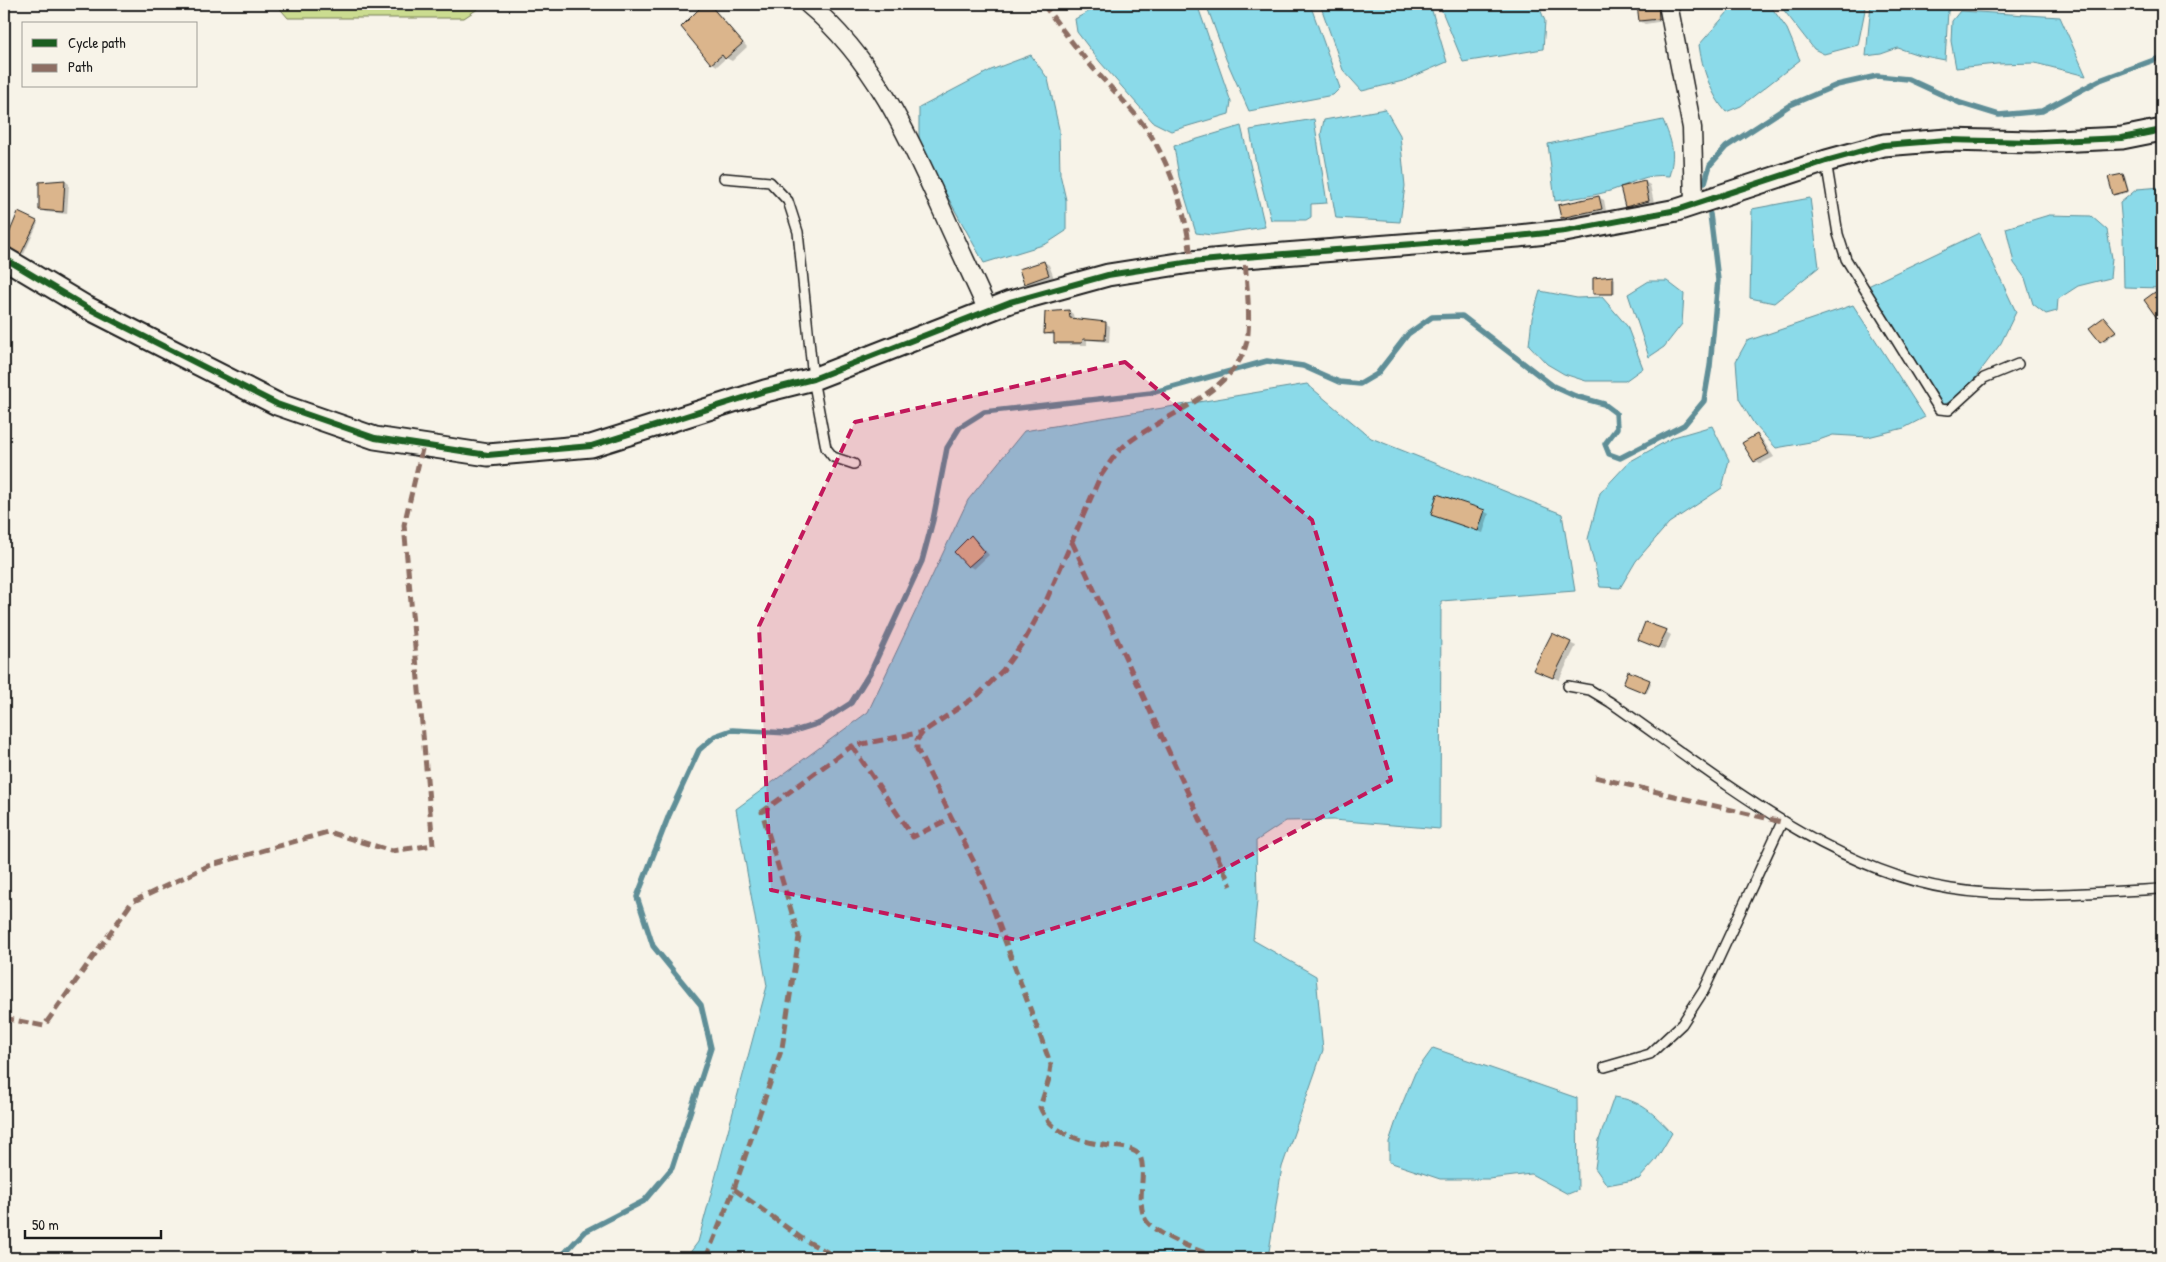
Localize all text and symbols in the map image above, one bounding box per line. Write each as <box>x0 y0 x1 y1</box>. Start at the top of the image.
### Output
legend <box>22 22 198 88</box>
text: Cycle path <box>68 32 126 53</box>
text: Path <box>68 56 93 77</box>
scale bar <box>25 1207 161 1239</box>
text: 50 m <box>32 1214 59 1235</box>

